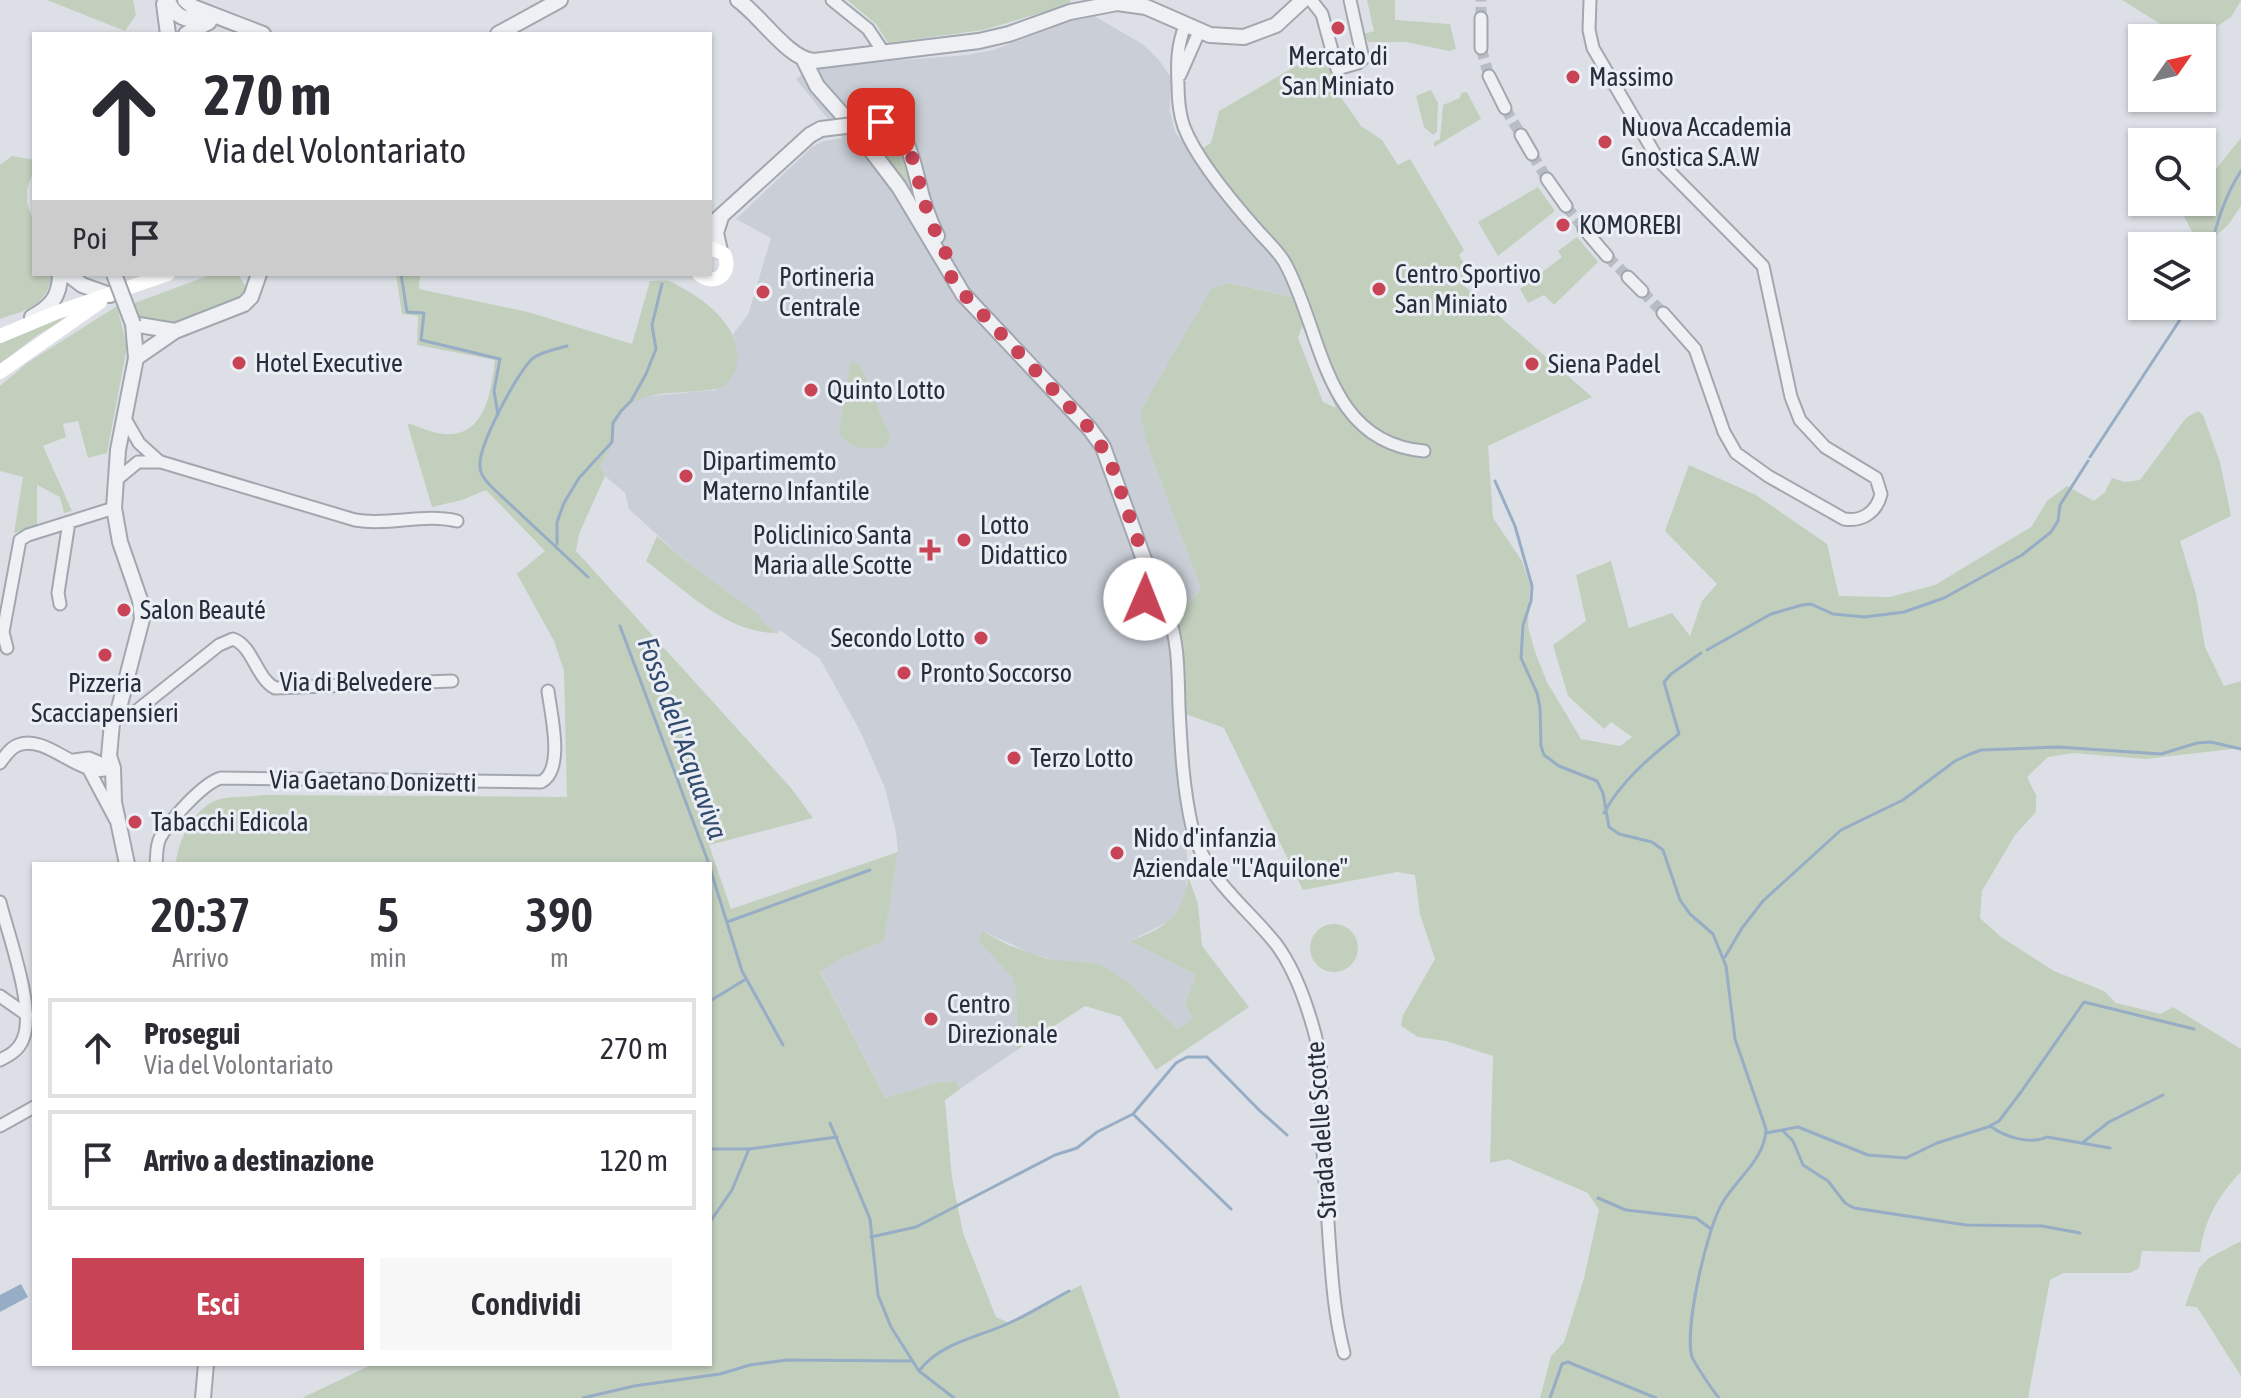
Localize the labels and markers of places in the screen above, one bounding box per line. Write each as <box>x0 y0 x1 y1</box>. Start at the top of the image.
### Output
marker: Mercato di San Miniato <box>1329 19 1347 37</box>
place label: Mercato di San Miniato <box>1282 41 1394 101</box>
place label: Massimo <box>1589 62 1674 92</box>
marker: Massimo <box>1564 68 1582 86</box>
pin <box>847 88 915 156</box>
place label: Nuova Accademia Gnostica S.A.W <box>1621 112 1792 172</box>
marker: Nuova Accademia Gnostica S.A.W <box>1596 133 1614 151</box>
place label: KOMOREBI <box>1579 210 1682 240</box>
marker: KOMOREBI <box>1554 216 1572 234</box>
place label: Centro Sportivo San Miniato <box>1395 259 1541 319</box>
place label: Portineria Centrale <box>779 262 875 322</box>
marker: Centro Sportivo San Miniato <box>1370 280 1388 298</box>
marker: Portineria Centrale <box>754 283 772 301</box>
place label: Hotel Executive <box>255 348 403 378</box>
place label: Siena Padel <box>1548 349 1660 379</box>
marker: Hotel Executive <box>230 354 248 372</box>
marker: Siena Padel <box>1523 355 1541 373</box>
place label: Quinto Lotto <box>827 375 946 405</box>
marker: Quinto Lotto <box>802 381 820 399</box>
place label: Dipartimemto Materno Infantile <box>702 446 870 506</box>
marker: Dipartimemto Materno Infantile <box>677 467 695 485</box>
place label: Lotto Didattico <box>980 510 1068 570</box>
place label: Policlinico Santa Maria alle Scotte <box>753 520 912 580</box>
marker: Lotto Didattico <box>955 531 973 549</box>
marker: Policlinico Santa Maria alle Scotte <box>919 539 941 561</box>
place label: Salon Beauté <box>140 595 266 625</box>
marker: Salon Beauté <box>115 601 133 619</box>
place label: Secondo Lotto <box>831 623 965 653</box>
marker: Secondo Lotto <box>972 629 990 647</box>
marker: Pizzeria Scacciapensieri <box>96 646 114 664</box>
place label: Pronto Soccorso <box>920 658 1072 688</box>
marker: Pronto Soccorso <box>895 664 913 682</box>
place label: Pizzeria Scacciapensieri <box>31 668 179 728</box>
place label: Terzo Lotto <box>1030 743 1133 773</box>
marker: Terzo Lotto <box>1005 749 1023 767</box>
place label: Tabacchi Edicola <box>151 807 309 837</box>
marker: Tabacchi Edicola <box>126 813 144 831</box>
place label: Nido d'infanzia Aziendale "L'Aquilone" <box>1133 823 1348 883</box>
marker: Nido d'infanzia Aziendale "L'Aquilone" <box>1108 844 1126 862</box>
place label: Centro Direzionale <box>947 989 1058 1049</box>
marker: Centro Direzionale <box>922 1010 940 1028</box>

